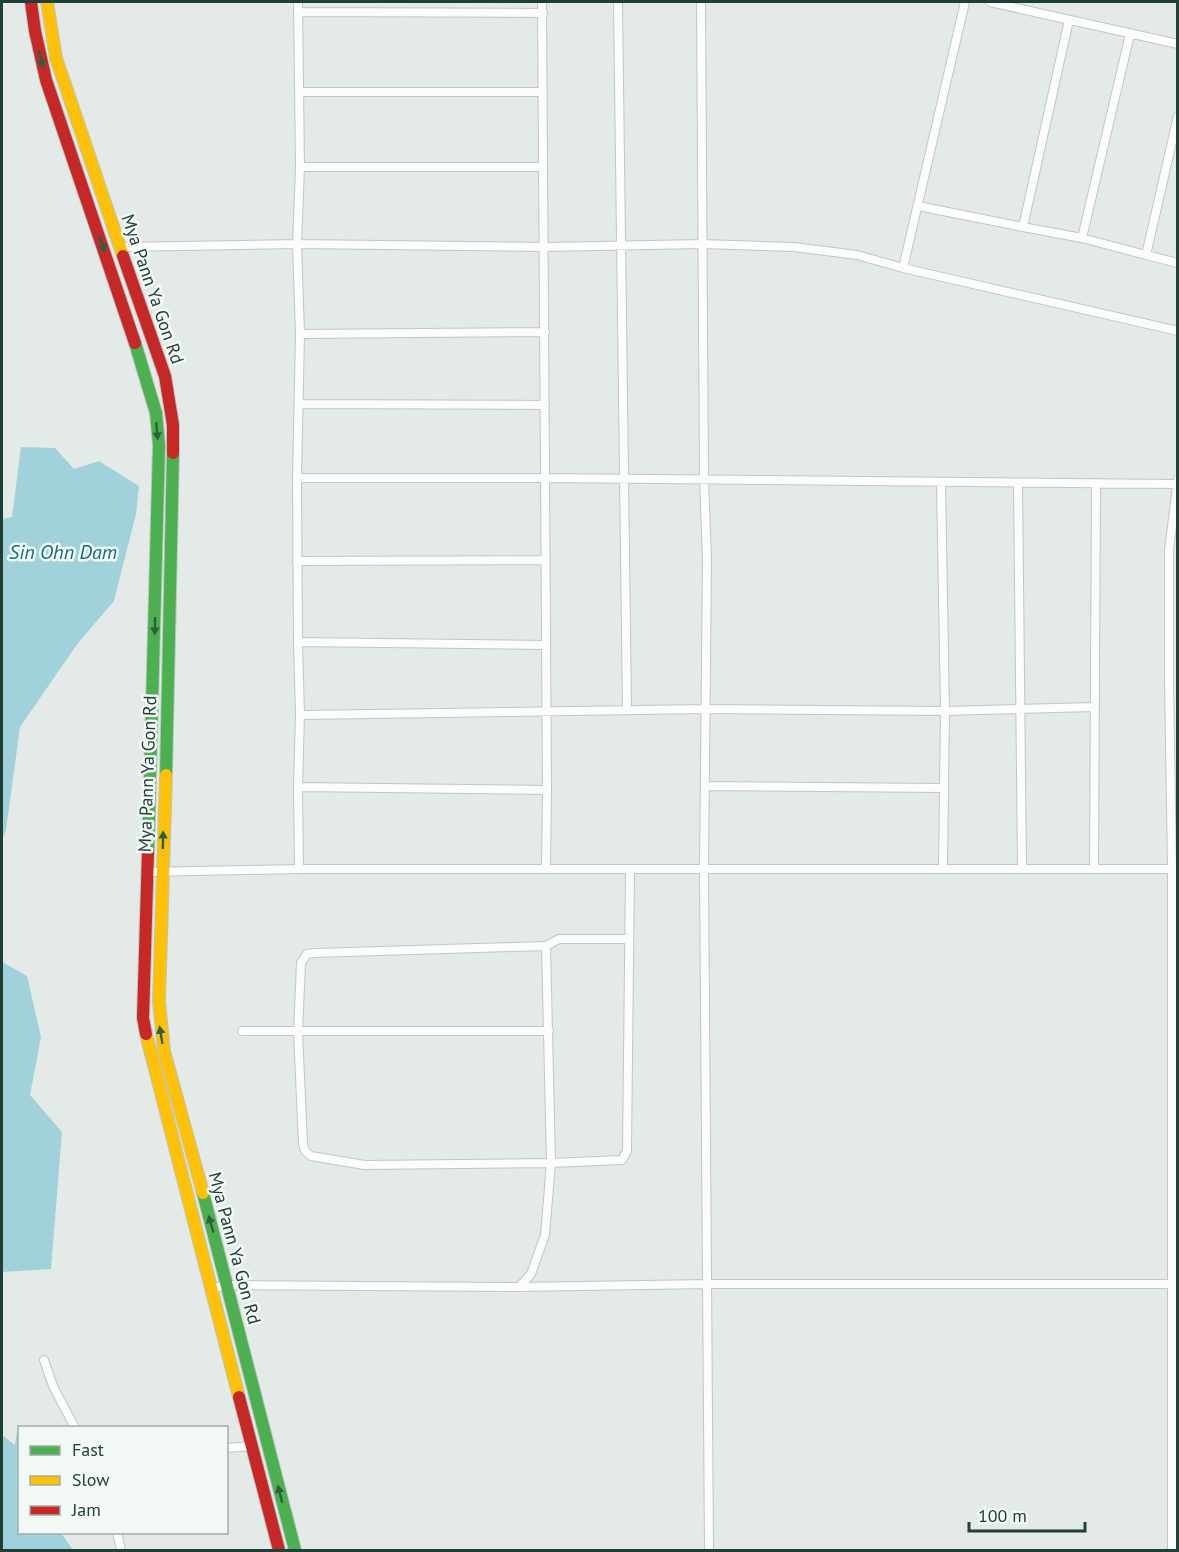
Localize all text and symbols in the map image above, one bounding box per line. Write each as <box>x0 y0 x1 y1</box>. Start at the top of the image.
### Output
one-way arrow <box>36 50 46 68</box>
street label: Mya Pann Ya Gon Rd <box>117 211 189 367</box>
one-way arrow <box>98 235 107 253</box>
one-way arrow <box>152 421 162 440</box>
water label: Sin Ohn Dam <box>9 539 117 565</box>
one-way arrow <box>150 616 159 635</box>
street label: Mya Pann Ya Gon Rd <box>133 695 161 853</box>
one-way arrow <box>159 831 168 850</box>
one-way arrow <box>157 1025 166 1044</box>
street label: Mya Pann Ya Gon Rd <box>204 1169 266 1327</box>
one-way arrow <box>206 1215 215 1233</box>
legend <box>18 1426 228 1534</box>
text: Fast <box>72 1438 104 1461</box>
text: Slow <box>72 1468 110 1491</box>
one-way arrow <box>274 1485 284 1503</box>
scale bar <box>969 1495 1084 1533</box>
text: Jam <box>71 1498 101 1521</box>
text: 100 m <box>978 1504 1027 1527</box>

